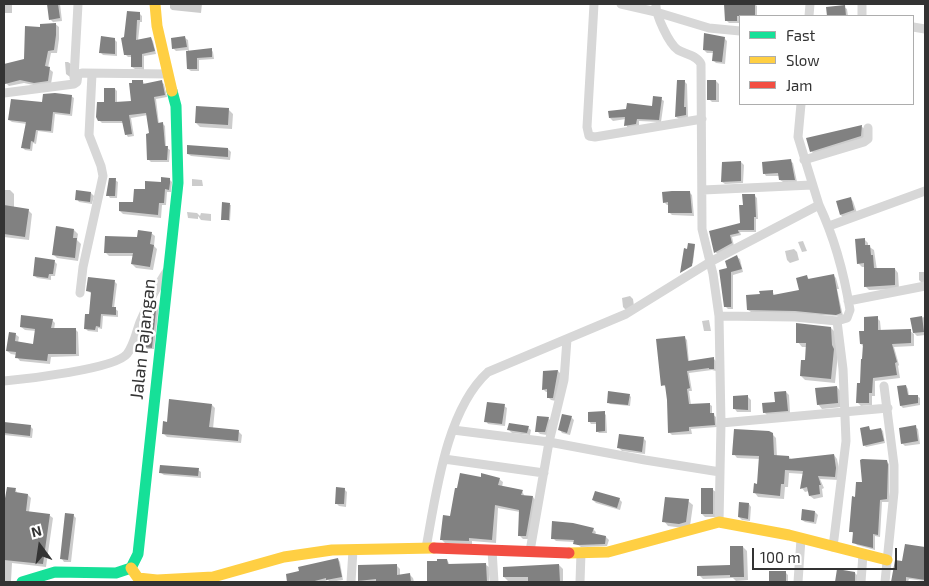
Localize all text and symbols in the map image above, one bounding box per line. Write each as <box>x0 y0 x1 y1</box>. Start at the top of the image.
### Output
legend <box>739 15 914 105</box>
text: Fast <box>786 26 815 44</box>
text: Slow <box>786 51 820 69</box>
text: Jam <box>786 76 812 94</box>
street label: Jalan Pajangan <box>126 278 160 400</box>
north arrow <box>15 521 65 571</box>
text: N <box>29 521 43 540</box>
scale bar <box>754 538 899 570</box>
text: 100 m <box>760 548 801 566</box>

